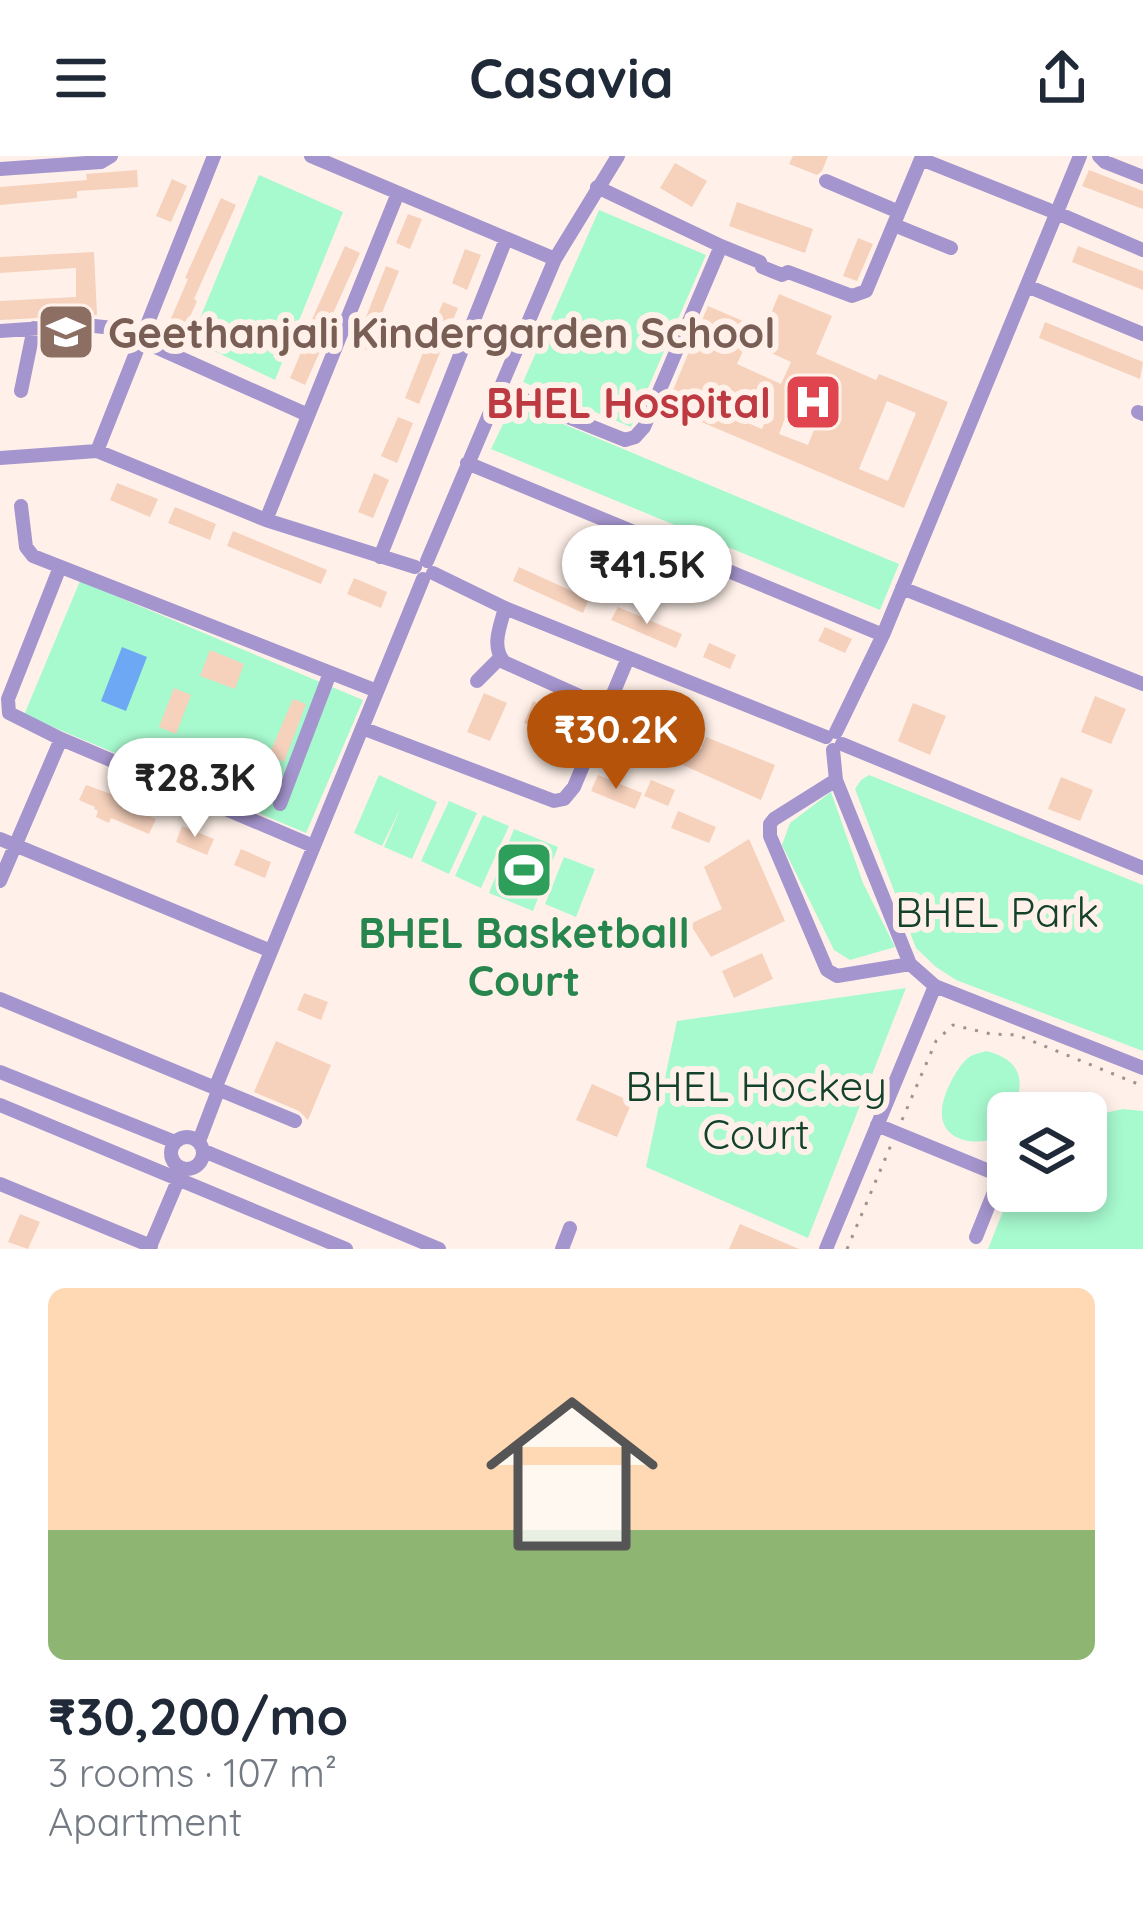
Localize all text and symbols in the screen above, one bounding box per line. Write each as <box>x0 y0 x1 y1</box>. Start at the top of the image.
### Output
text: Casavia <box>469 44 674 112</box>
icon: menu <box>48 45 114 111</box>
icon: share <box>1029 45 1095 111</box>
school or university icon: Geethanjali Kindergarden School <box>35 301 97 363</box>
place label: Geethanjali Kindergarden School <box>108 306 776 359</box>
hospital icon: BHEL Hospital <box>782 371 844 433</box>
place label: BHEL Hospital <box>486 376 771 429</box>
pin: ₹41.5K <box>549 525 745 627</box>
text: ₹41.5K <box>589 539 705 588</box>
pin: ₹30.2K <box>518 690 714 792</box>
text: ₹30.2K <box>554 704 678 753</box>
pin: ₹28.3K <box>97 738 293 840</box>
text: ₹28.3K <box>134 752 256 801</box>
sports icon: BHEL Basketball Court <box>493 839 555 901</box>
park label: BHEL Park <box>895 885 1099 938</box>
place label: BHEL Basketball Court <box>358 906 690 1007</box>
park label: BHEL Hockey Court <box>625 1059 887 1160</box>
map controls <box>987 1092 1107 1212</box>
button: layers <box>987 1092 1107 1212</box>
icon: home <box>464 1366 680 1582</box>
text: ₹30,200/mo <box>48 1684 348 1748</box>
text: 3 rooms · 107 m² <box>48 1748 337 1797</box>
text: Apartment <box>48 1797 242 1846</box>

